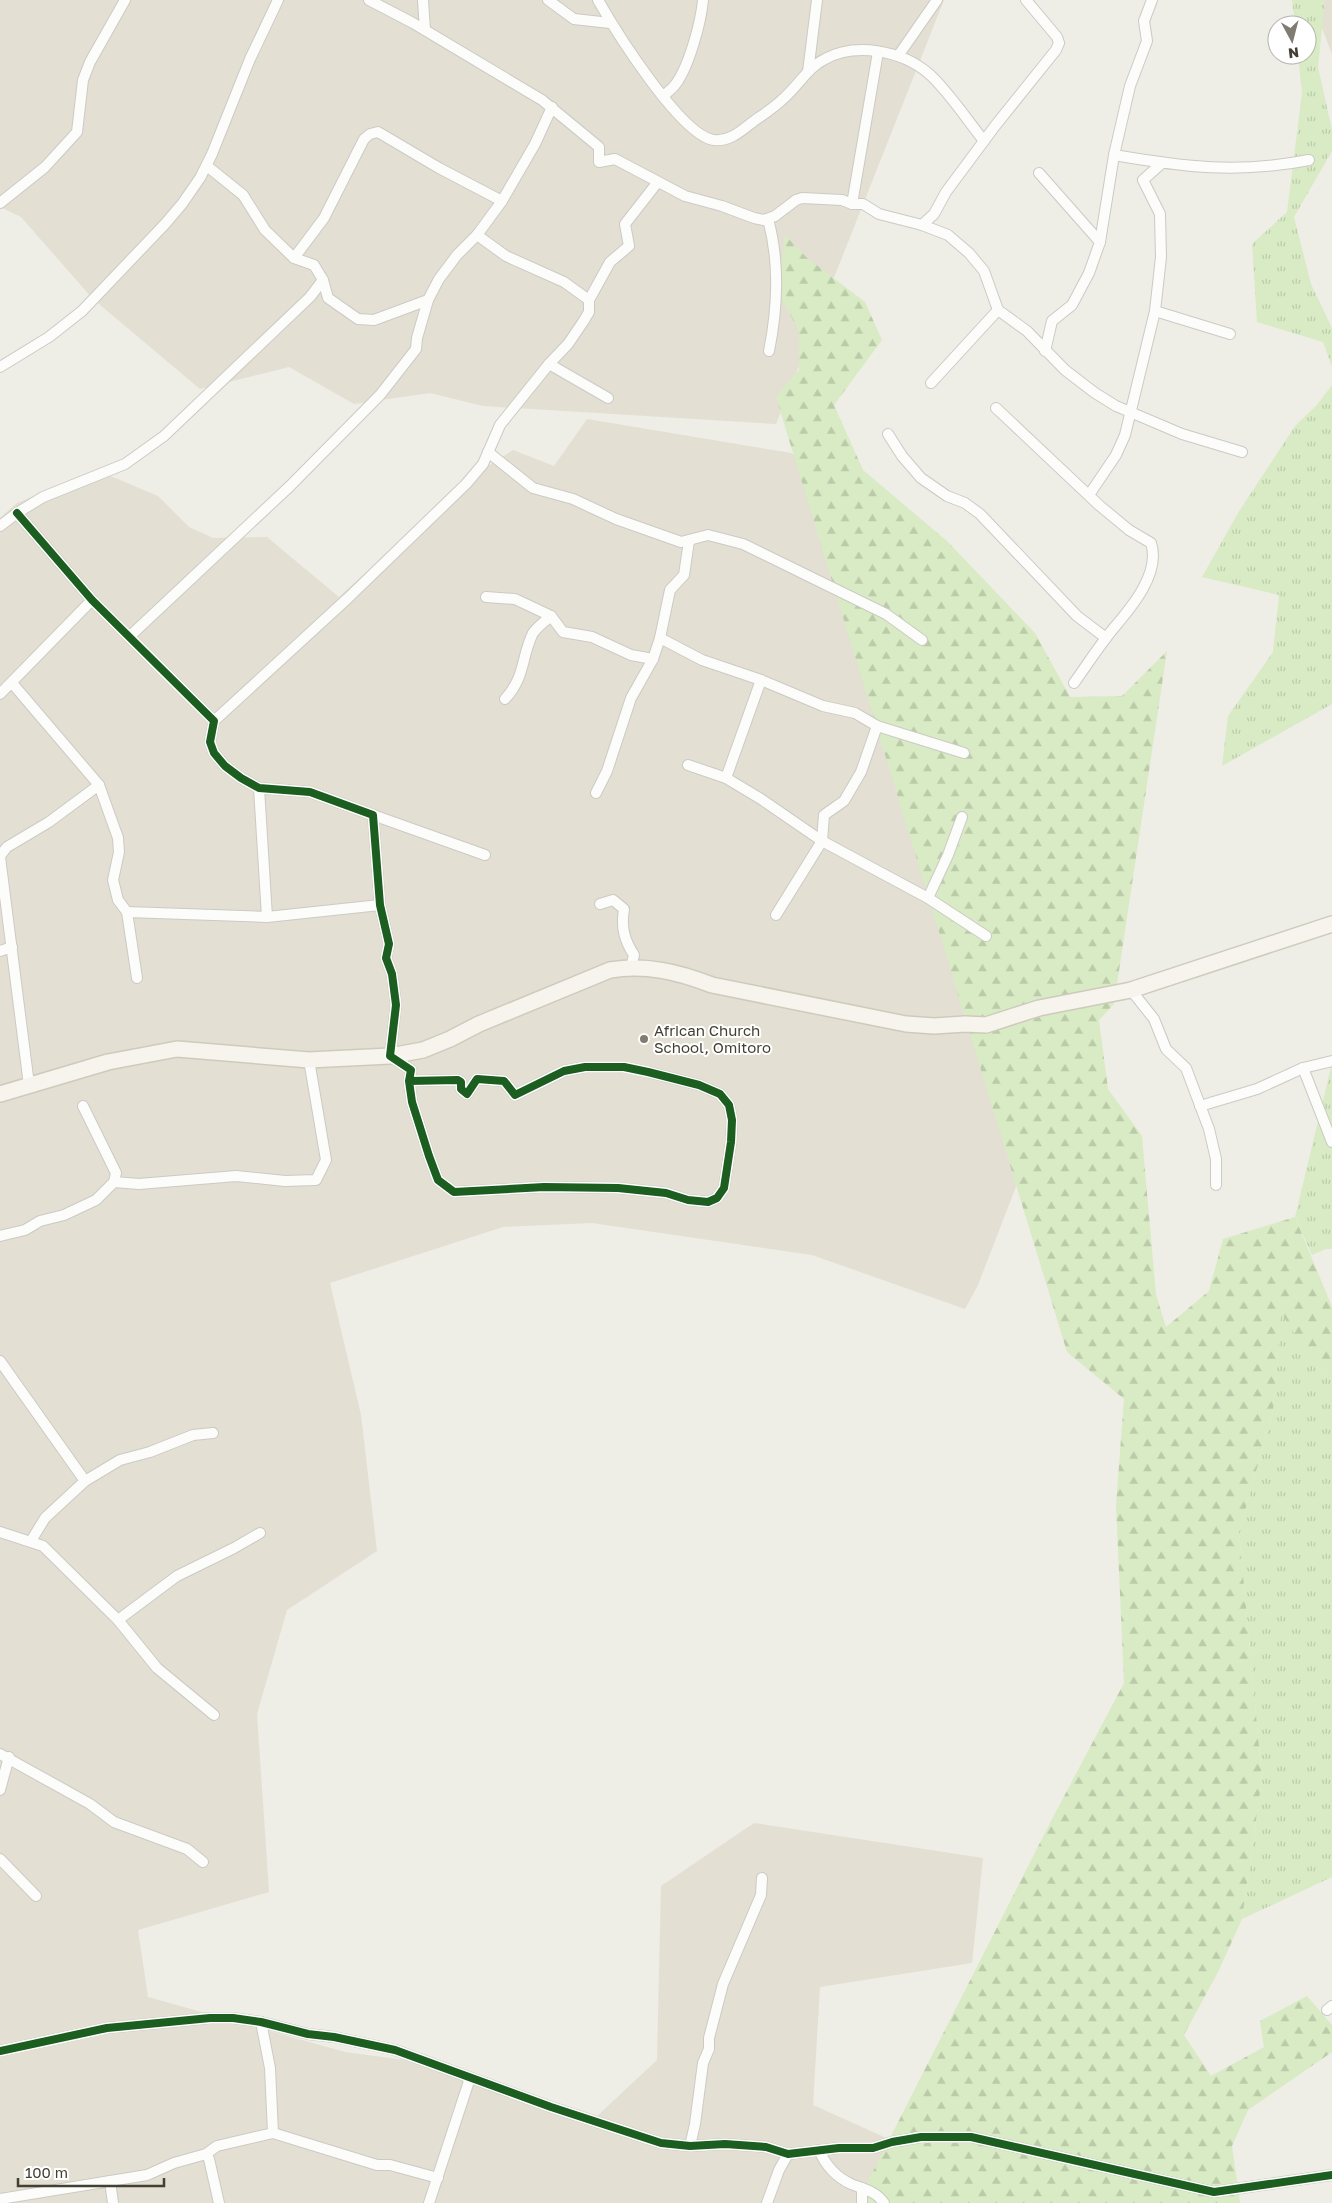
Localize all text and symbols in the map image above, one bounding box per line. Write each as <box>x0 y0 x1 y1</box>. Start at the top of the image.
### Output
north arrow <box>1267 15 1317 65</box>
text: N <box>1287 44 1300 62</box>
place label: African Church School, Omitoro <box>654 1021 771 1056</box>
marker: African Church School, Omitoro <box>638 1033 650 1045</box>
scale bar <box>18 2156 164 2188</box>
text: 100 m <box>25 2163 68 2181</box>

